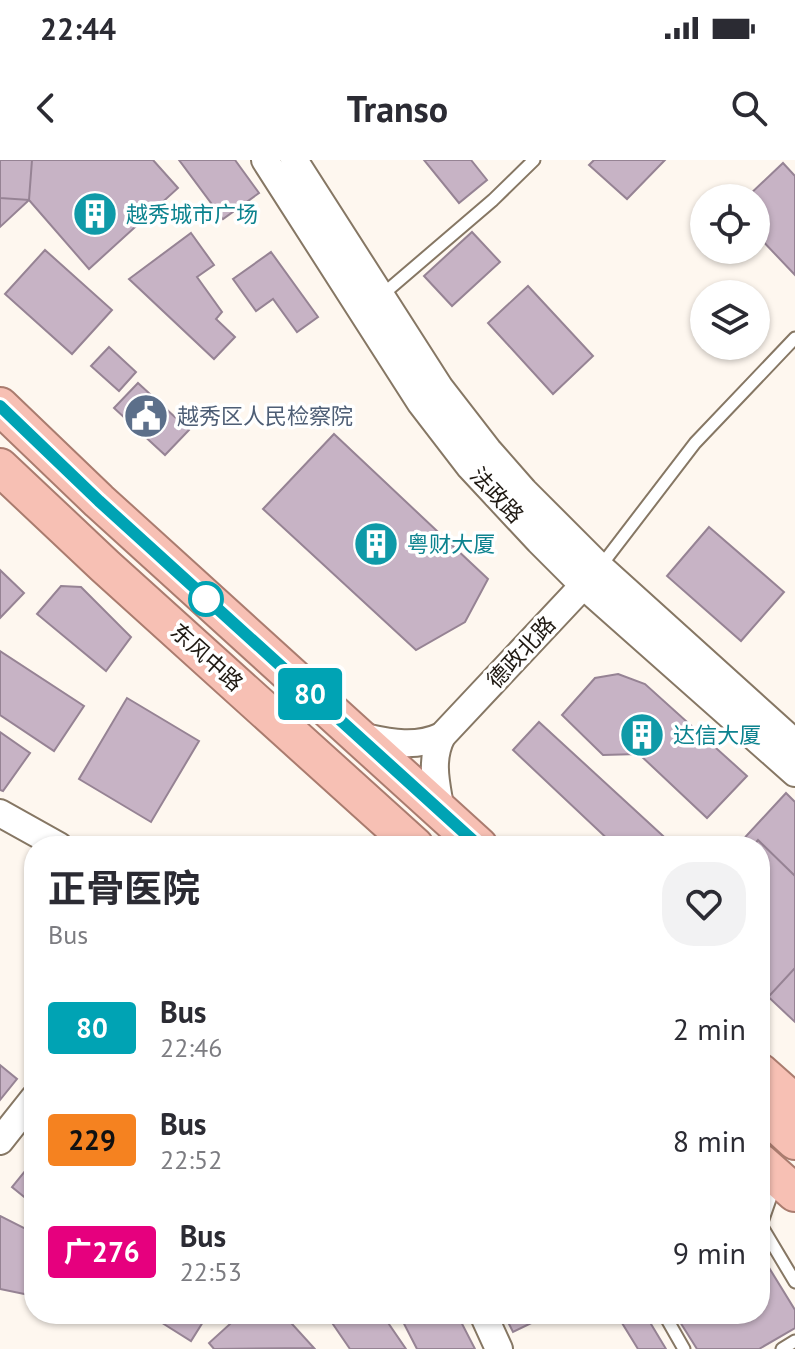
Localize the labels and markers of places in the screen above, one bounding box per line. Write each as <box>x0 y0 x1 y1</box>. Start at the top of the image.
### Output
building icon: 越秀城市广场 <box>71 190 119 238</box>
place label: 越秀城市广场 <box>126 200 258 228</box>
public building icon: 越秀区人民检察院 <box>122 392 170 440</box>
place label: 越秀区人民检察院 <box>177 402 353 430</box>
building icon: 粤财大厦 <box>352 520 400 568</box>
place label: 粤财大厦 <box>407 530 495 558</box>
unlabelled marker <box>189 582 223 616</box>
building icon: 达信大厦 <box>618 711 666 759</box>
place label: 达信大厦 <box>673 721 761 749</box>

